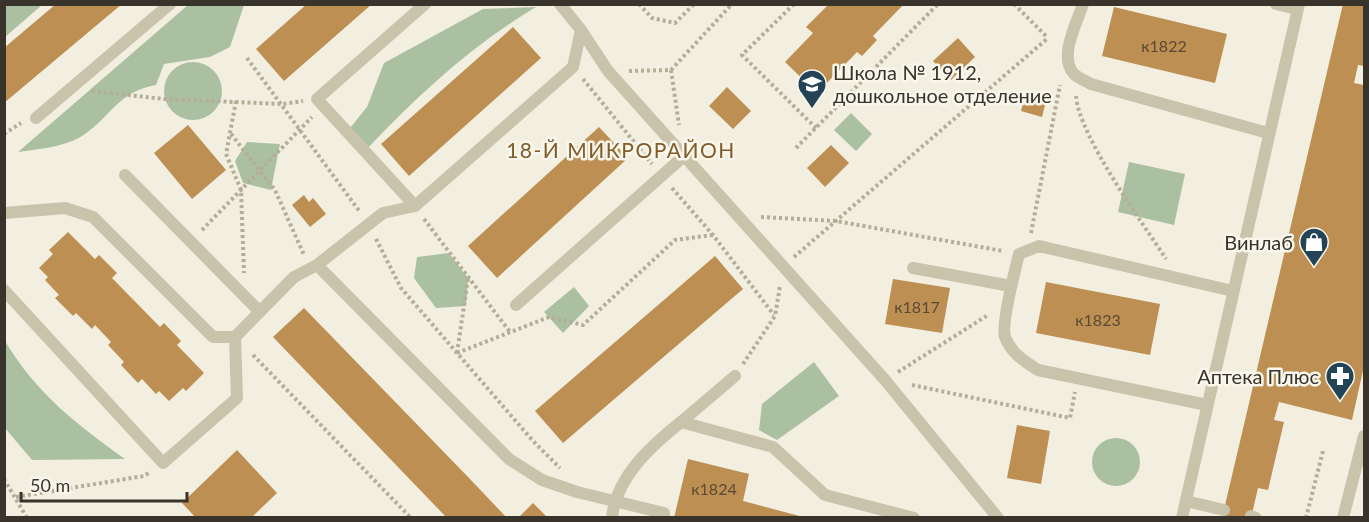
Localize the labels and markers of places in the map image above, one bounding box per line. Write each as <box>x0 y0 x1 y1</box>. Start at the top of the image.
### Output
place label: Школа № 1912, дошкольное отделение <box>833 60 1052 107</box>
school or university icon: Школа № 1912, дошкольное отделение <box>796 68 828 110</box>
shop icon: Винлаб <box>1298 226 1330 268</box>
place label: Винлаб <box>1224 230 1293 254</box>
pharmacy icon: Аптека Плюс <box>1324 360 1356 402</box>
place label: Аптека Плюс <box>1197 364 1319 388</box>

